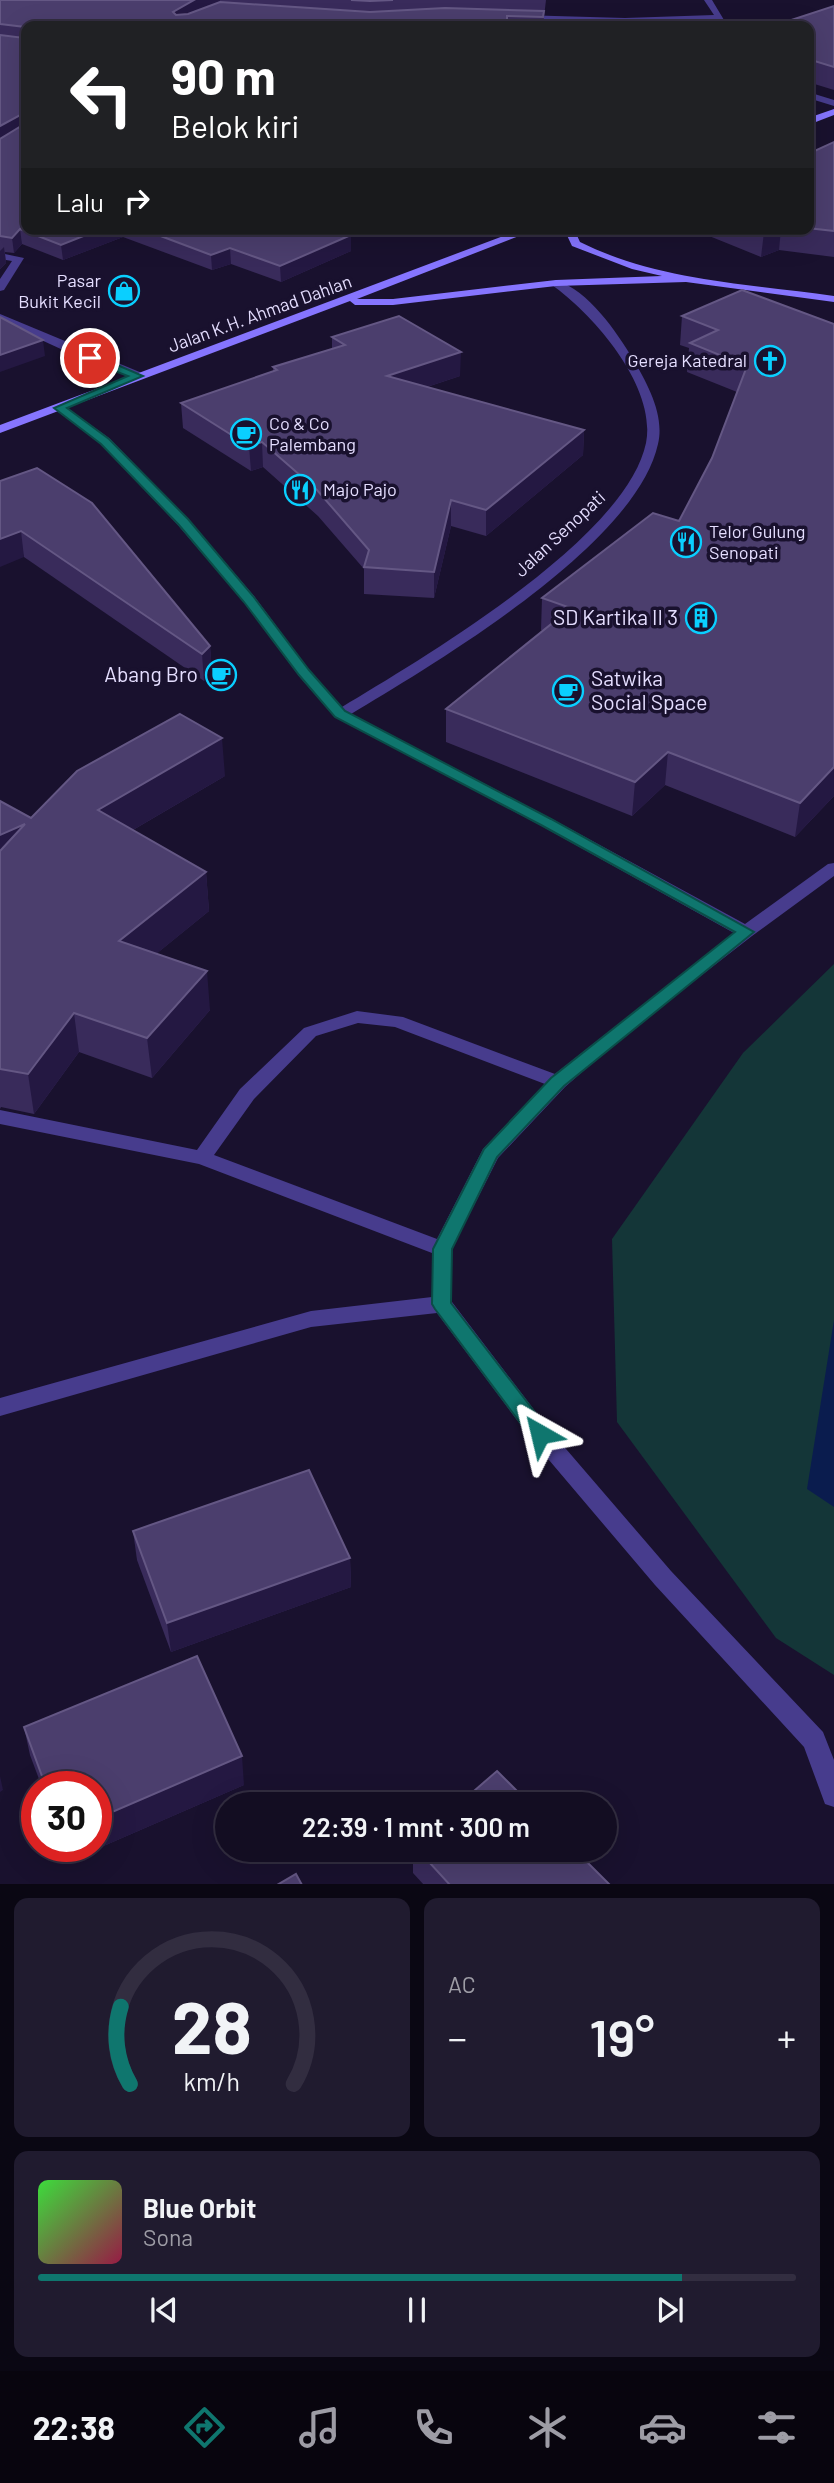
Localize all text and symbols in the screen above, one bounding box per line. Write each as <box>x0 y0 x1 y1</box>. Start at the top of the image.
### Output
text: 90 m <box>171 46 276 105</box>
icon: left <box>56 49 147 140</box>
text: Belok kiri <box>171 106 299 144</box>
icon: right <box>118 182 156 220</box>
text: Lalu <box>56 186 104 217</box>
place label: Pasar Bukit Kecil <box>18 269 101 312</box>
street label: Jalan K.H. Ahmad Dahlan <box>165 270 354 357</box>
shop icon: Pasar Bukit Kecil <box>107 274 141 308</box>
pin <box>60 328 120 388</box>
icon: arrive <box>71 339 109 377</box>
church icon: Gereja Katedral <box>753 344 787 378</box>
place label: Gereja Katedral <box>627 349 747 371</box>
place label: Co & Co Palembang <box>269 412 356 455</box>
cafe icon: Co & Co Palembang <box>229 417 263 451</box>
restaurant icon: Majo Pajo <box>283 473 317 507</box>
place label: Majo Pajo <box>323 478 397 500</box>
street label: Jalan Senopati <box>509 486 609 581</box>
place label: Telor Gulung Senopati <box>709 520 805 563</box>
restaurant icon: Telor Gulung Senopati <box>669 525 703 559</box>
building icon: SD Kartika II 3 <box>684 601 718 635</box>
place label: SD Kartika II 3 <box>553 604 678 629</box>
cafe icon: Abang Bro <box>204 658 238 692</box>
place label: Abang Bro <box>104 661 198 686</box>
place label: Satwika Social Space <box>591 665 707 714</box>
cafe icon: Satwika Social Space <box>551 674 585 708</box>
position arrow <box>503 1397 577 1471</box>
speed limit sign: 30 <box>21 1771 112 1862</box>
text: 22:39 · 1 mnt · 300 m <box>302 1811 530 1842</box>
text: AC <box>448 1970 476 1998</box>
text: 28 <box>172 1981 252 2069</box>
text: 19° <box>589 2005 655 2067</box>
text: − <box>448 2014 467 2060</box>
text: + <box>777 2014 796 2060</box>
text: km/h <box>184 2065 240 2095</box>
text: Blue Orbit <box>143 2192 256 2223</box>
text: Sona <box>143 2223 193 2251</box>
icon: previous <box>145 2291 183 2329</box>
icon: pause <box>398 2291 436 2329</box>
icon: next <box>651 2291 689 2329</box>
icon: directions <box>180 2403 229 2452</box>
icon: music <box>295 2403 344 2452</box>
icon: phone <box>409 2403 458 2452</box>
icon: climate <box>523 2403 572 2452</box>
icon: car <box>638 2403 687 2452</box>
icon: filters <box>752 2403 801 2452</box>
text: 22:38 <box>33 2408 115 2446</box>

